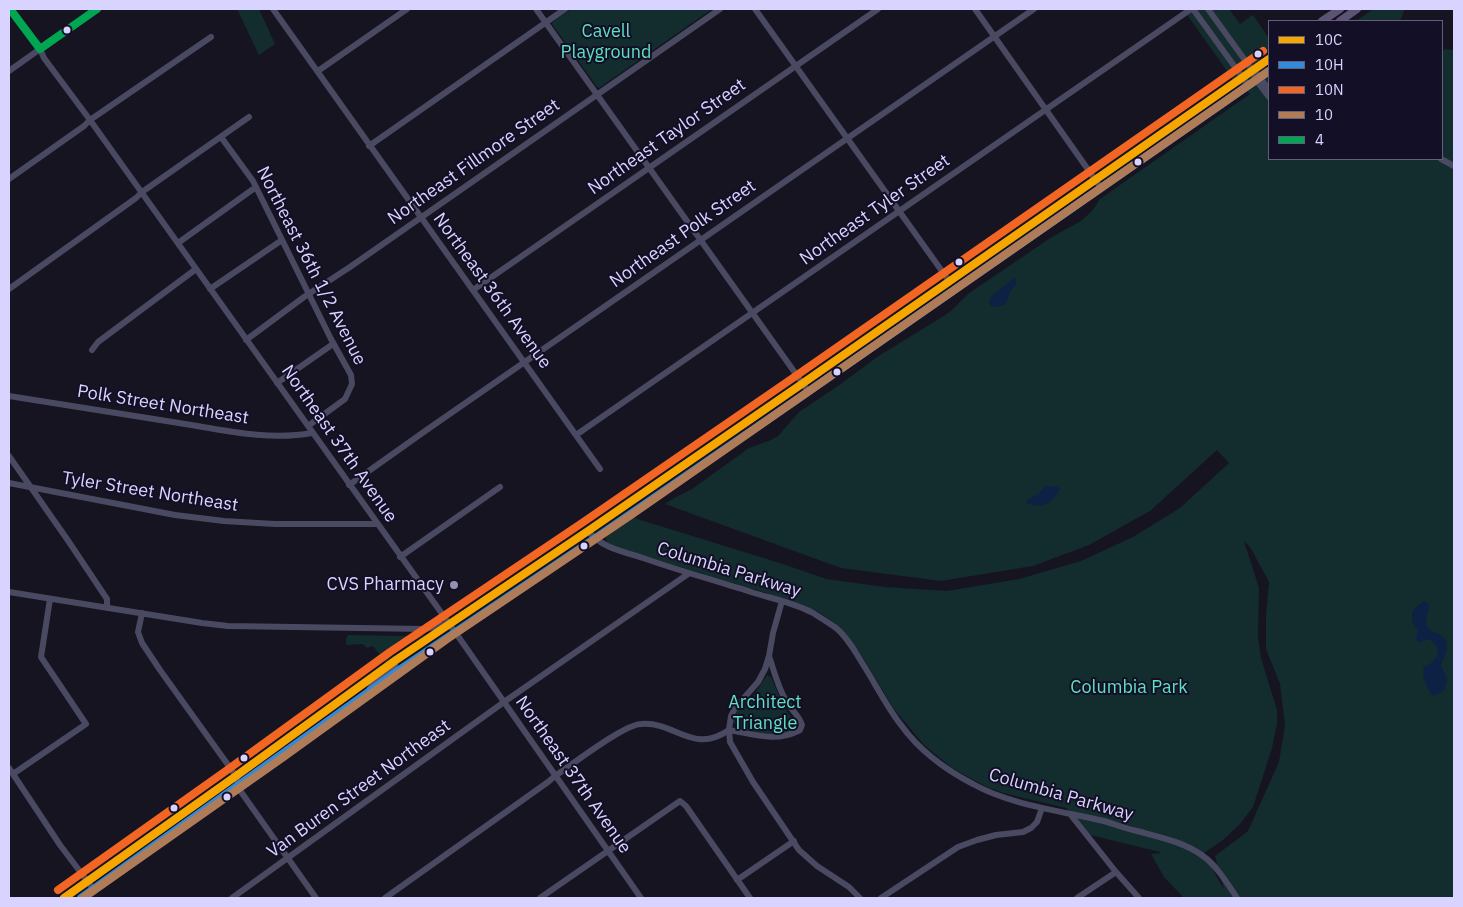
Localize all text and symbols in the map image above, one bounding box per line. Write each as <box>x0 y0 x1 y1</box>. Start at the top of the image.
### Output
legend <box>1268 20 1443 160</box>
park label: Cavell Playground <box>561 21 651 64</box>
unlabelled marker <box>62 25 72 35</box>
text: 10C <box>1315 30 1342 49</box>
unlabelled marker <box>1253 49 1263 59</box>
text: 10H <box>1315 55 1344 74</box>
street label: Northeast Taylor Street <box>584 74 750 200</box>
text: 10N <box>1315 80 1344 99</box>
street label: Northeast Fillmore Street <box>384 94 564 230</box>
text: 10 <box>1315 105 1333 124</box>
text: 4 <box>1315 130 1324 149</box>
street label: Northeast Tyler Street <box>796 150 954 270</box>
unlabelled marker <box>1133 157 1143 167</box>
street label: Northeast 36th 1/2 Avenue <box>251 163 371 369</box>
street label: Northeast Polk Street <box>606 175 760 293</box>
street label: Northeast 36th Avenue <box>428 209 556 373</box>
unlabelled marker <box>954 257 964 267</box>
street label: Northeast 37th Avenue <box>276 361 402 527</box>
unlabelled marker <box>832 367 842 377</box>
street label: Polk Street Northeast <box>76 381 250 429</box>
street label: Tyler Street Northeast <box>60 467 240 517</box>
street label: Columbia Parkway <box>654 538 804 602</box>
unlabelled marker <box>579 541 589 551</box>
place label: CVS Pharmacy <box>327 574 444 596</box>
marker: CVS Pharmacy <box>448 579 460 591</box>
unlabelled marker <box>425 647 435 657</box>
park label: Columbia Park <box>1070 677 1188 699</box>
street label: Northeast 37th Avenue <box>510 692 636 858</box>
park label: Architect Triangle <box>728 692 802 734</box>
street label: Van Buren Street Northeast <box>263 715 455 863</box>
unlabelled marker <box>239 753 249 763</box>
street label: Columbia Parkway <box>986 764 1136 826</box>
unlabelled marker <box>222 792 232 802</box>
unlabelled marker <box>169 803 179 813</box>

